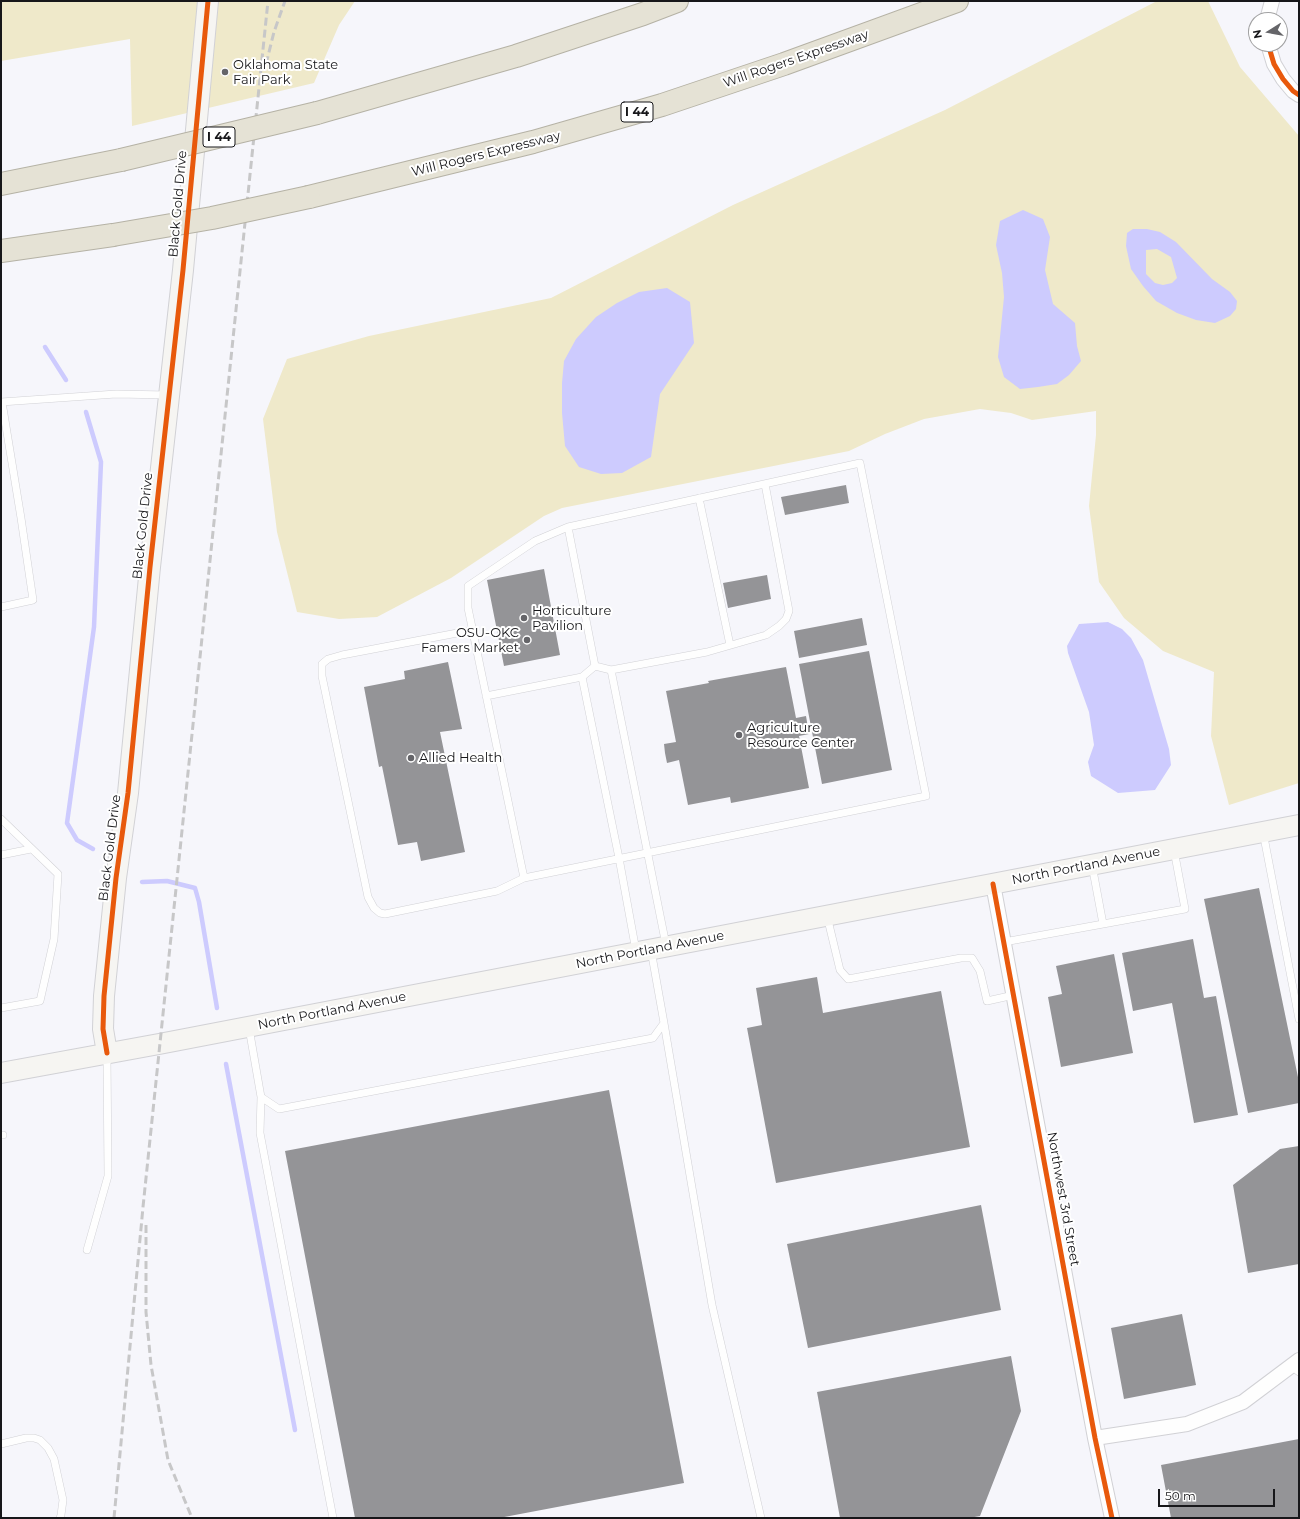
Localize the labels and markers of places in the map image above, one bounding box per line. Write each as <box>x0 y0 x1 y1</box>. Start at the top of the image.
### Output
place label: Oklahoma State Fair Park <box>233 57 338 88</box>
marker: Oklahoma State Fair Park <box>220 67 230 77</box>
place label: Horticulture Pavilion <box>532 603 611 634</box>
marker: Horticulture Pavilion <box>519 613 529 623</box>
place label: OSU-OKC Famers Market <box>421 625 519 656</box>
marker: OSU-OKC Famers Market <box>522 635 532 645</box>
place label: Agriculture Resource Center <box>747 720 855 751</box>
marker: Agriculture Resource Center <box>734 730 744 740</box>
place label: Allied Health <box>419 750 502 766</box>
marker: Allied Health <box>406 753 416 763</box>

